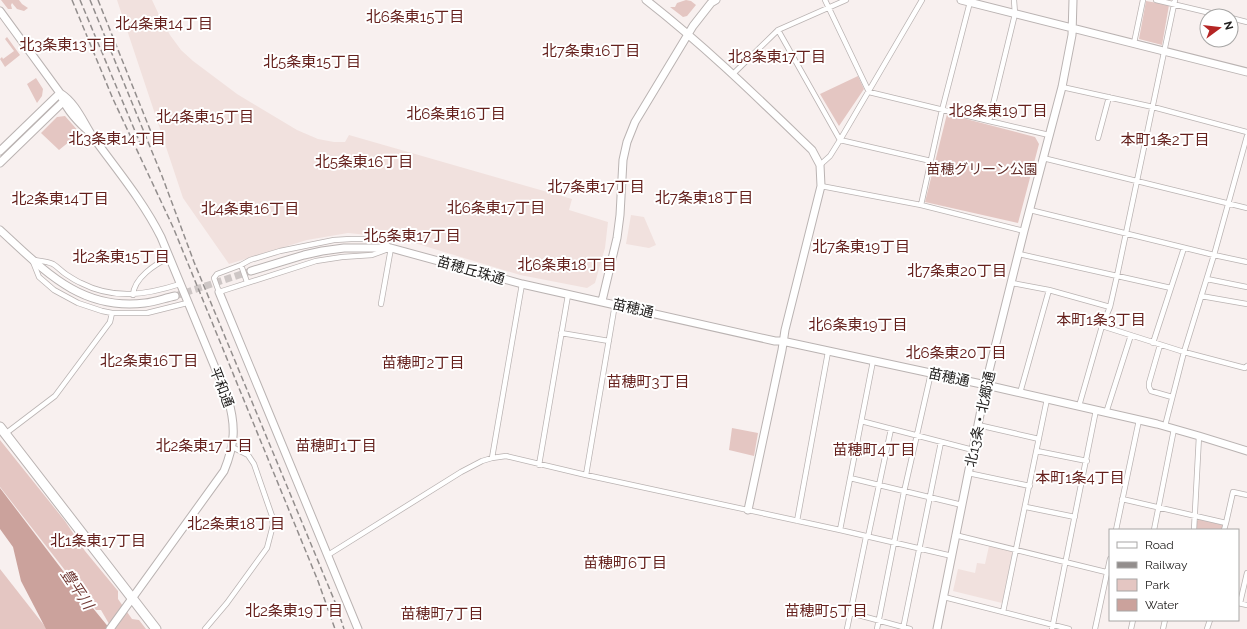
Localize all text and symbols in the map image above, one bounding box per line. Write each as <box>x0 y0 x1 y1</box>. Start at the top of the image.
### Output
district label: 北6条東15丁目 <box>366 8 464 26</box>
north arrow <box>1199 8 1239 48</box>
district label: 北4条東14丁目 <box>115 15 213 33</box>
text: N <box>1221 20 1236 31</box>
district label: 北3条東13丁目 <box>19 36 117 54</box>
district label: 北7条東16丁目 <box>542 42 640 60</box>
district label: 北8条東17丁目 <box>728 48 826 66</box>
district label: 北5条東15丁目 <box>263 53 361 71</box>
district label: 北8条東19丁目 <box>948 102 1048 120</box>
district label: 北6条東16丁目 <box>406 105 506 123</box>
district label: 北4条東15丁目 <box>156 108 254 126</box>
district label: 北3条東14丁目 <box>68 130 166 148</box>
district label: 本町1条2丁目 <box>1120 131 1210 149</box>
district label: 北5条東16丁目 <box>315 153 413 171</box>
park label: 苗穂グリーン公園 <box>926 161 1038 177</box>
district label: 北7条東17丁目 <box>547 178 645 196</box>
district label: 北7条東18丁目 <box>655 189 753 207</box>
district label: 北2条東14丁目 <box>11 190 109 208</box>
district label: 北6条東17丁目 <box>447 199 545 217</box>
district label: 北4条東16丁目 <box>201 200 299 218</box>
district label: 北5条東17丁目 <box>363 227 461 245</box>
district label: 北7条東19丁目 <box>812 238 910 256</box>
district label: 北2条東15丁目 <box>72 248 170 266</box>
street label: 苗穂丘珠通 <box>435 253 507 287</box>
district label: 北6条東18丁目 <box>517 256 617 274</box>
district label: 北7条東20丁目 <box>907 262 1007 280</box>
street label: 苗穂通 <box>611 295 655 321</box>
district label: 本町1条3丁目 <box>1056 311 1146 329</box>
district label: 北6条東19丁目 <box>808 316 908 334</box>
district label: 北6条東20丁目 <box>905 344 1007 362</box>
district label: 北2条東16丁目 <box>100 352 198 370</box>
district label: 苗穂町2丁目 <box>382 354 464 372</box>
street label: 平和通 <box>207 365 237 409</box>
street label: 苗穂通 <box>927 365 971 389</box>
street label: 北13条・北郷通 <box>962 370 998 468</box>
district label: 苗穂町3丁目 <box>606 373 690 391</box>
district label: 北2条東17丁目 <box>155 437 253 455</box>
district label: 苗穂町1丁目 <box>295 437 377 455</box>
district label: 苗穂町4丁目 <box>832 441 916 459</box>
district label: 本町1条4丁目 <box>1035 469 1125 487</box>
district label: 北2条東18丁目 <box>187 515 285 533</box>
legend <box>1109 529 1239 621</box>
district label: 北1条東17丁目 <box>50 532 146 550</box>
text: Road <box>1145 538 1174 552</box>
district label: 苗穂町6丁目 <box>583 554 667 572</box>
text: Railway <box>1145 558 1188 572</box>
water label: 豊平川 <box>57 565 98 614</box>
text: Park <box>1145 578 1170 592</box>
text: Water <box>1145 598 1179 612</box>
district label: 北2条東19丁目 <box>245 602 343 620</box>
district label: 苗穂町5丁目 <box>784 602 868 620</box>
district label: 苗穂町7丁目 <box>400 605 484 623</box>

